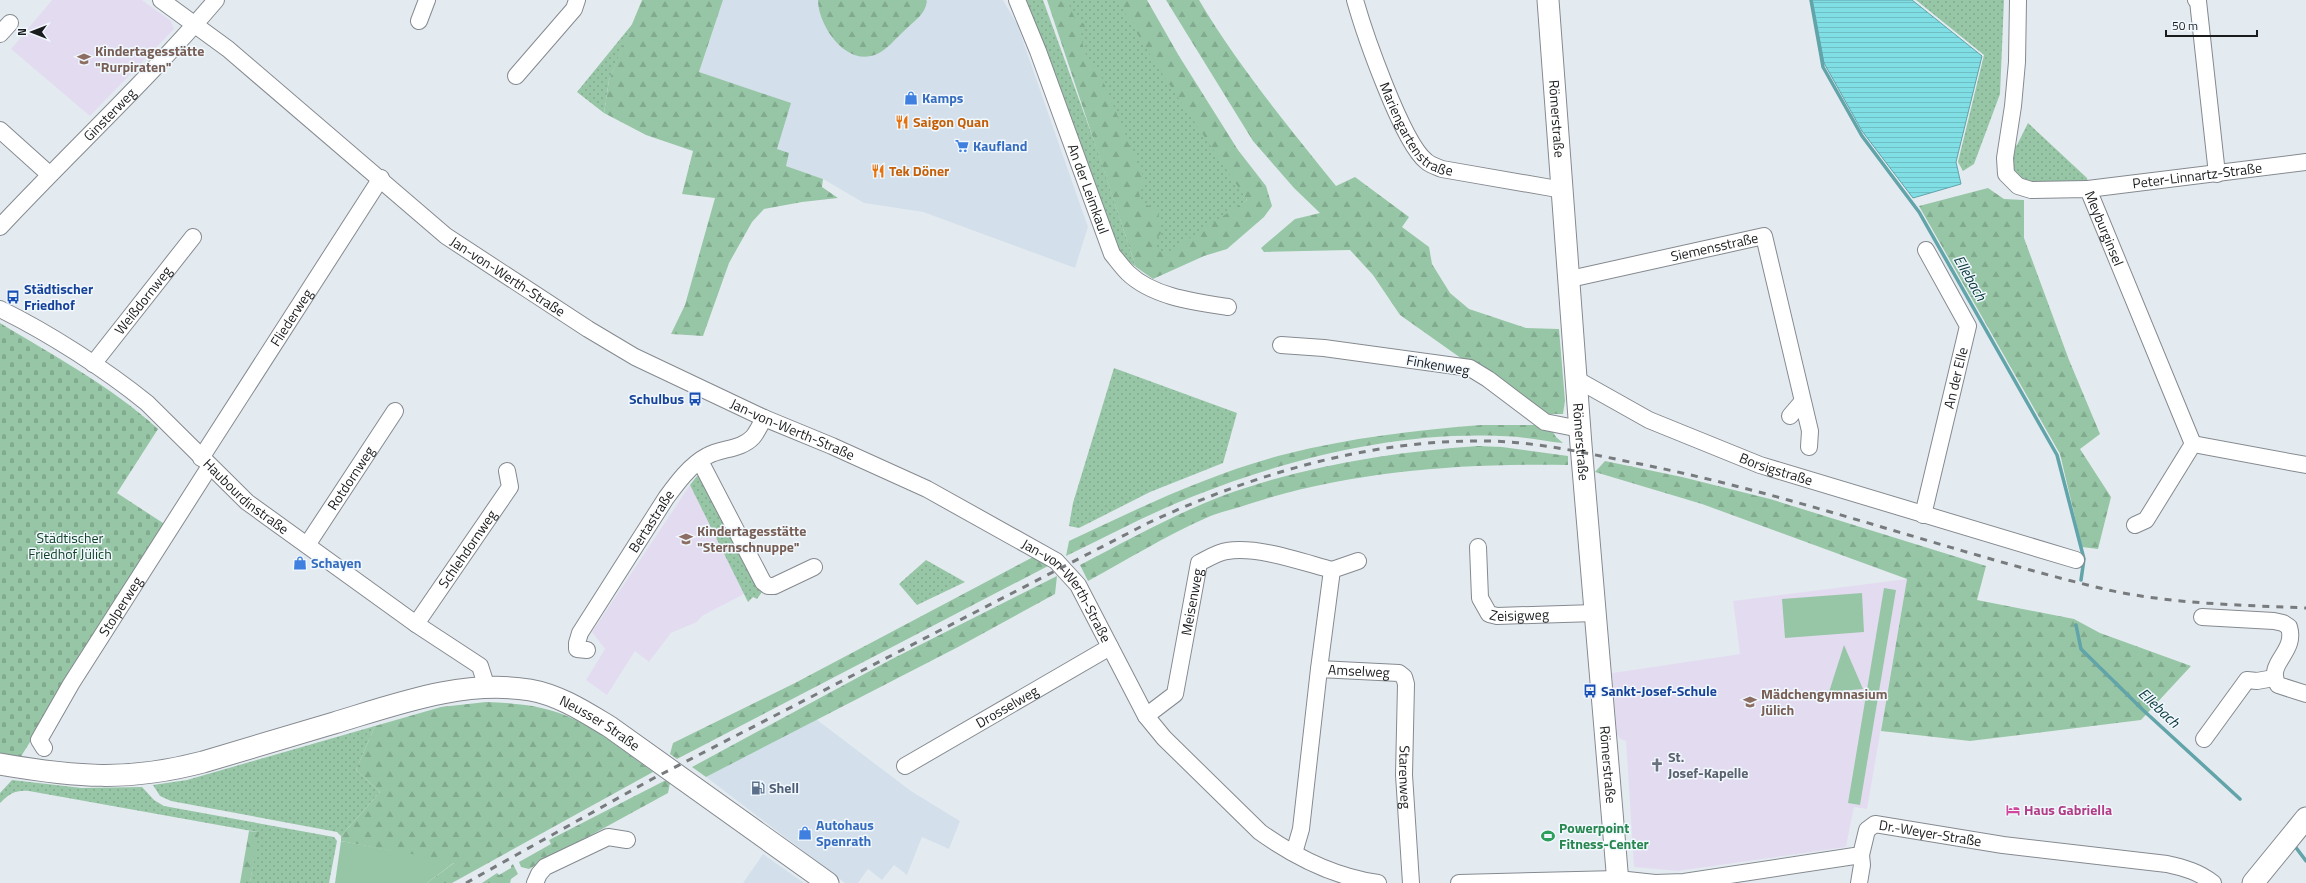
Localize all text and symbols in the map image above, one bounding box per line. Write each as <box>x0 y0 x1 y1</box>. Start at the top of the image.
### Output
north arrow <box>12 12 52 52</box>
scale bar <box>2166 12 2257 38</box>
text: 50 m <box>2172 16 2198 35</box>
text: N <box>14 28 30 36</box>
place label: Kindertagesstätte "Rurpiraten" <box>95 40 204 77</box>
school or university icon: Kindertagesstätte "Rurpiraten" <box>76 51 92 67</box>
street label: Mariengartenstraße <box>1375 79 1455 181</box>
street label: Römerstraße <box>1544 79 1571 158</box>
street label: Ginsterweg <box>78 83 140 146</box>
place label: Kamps <box>922 87 964 108</box>
shop icon: Kamps <box>903 90 919 106</box>
place label: Saigon Quan <box>913 111 989 132</box>
restaurant icon: Saigon Quan <box>894 114 910 130</box>
place label: Kaufland <box>973 135 1028 156</box>
supermarket icon: Kaufland <box>954 138 970 154</box>
street label: An der Leimkaul <box>1063 141 1115 237</box>
street label: Peter-Linnartz-Straße <box>2131 157 2263 193</box>
place label: Tek Döner <box>889 160 949 181</box>
restaurant icon: Tek Döner <box>870 163 886 179</box>
street label: Meyburginsel <box>2080 187 2130 269</box>
street label: Siemensstraße <box>1669 227 1760 266</box>
street label: Jan-von-Werth-Straße <box>446 231 570 321</box>
water label: Ellebach <box>1948 251 1993 305</box>
street label: Weißdornweg <box>109 261 176 339</box>
place label: Städtischer Friedhof <box>24 278 93 315</box>
street label: Fliederweg <box>264 284 317 350</box>
bus stop icon: Städtischer Friedhof <box>5 289 21 305</box>
street label: An der Elle <box>1938 345 1973 411</box>
street label: Finkenweg <box>1405 349 1471 380</box>
place label: Schulbus <box>629 388 684 409</box>
bus stop icon: Schulbus <box>687 391 703 407</box>
street label: Jan-von-Werth-Straße <box>727 393 858 465</box>
street label: Römerstraße <box>1568 402 1595 481</box>
street label: Rotdornweg <box>322 442 379 514</box>
street label: Borsigstraße <box>1736 447 1815 490</box>
street label: Haubourdinstraße <box>199 453 293 539</box>
street label: Bertastraße <box>623 485 679 557</box>
street label: Schlehdornweg <box>433 505 501 592</box>
place label: Kindertagesstätte "Sternschnuppe" <box>697 520 806 557</box>
park label: Städtischer Friedhof Jülich <box>28 527 112 564</box>
school or university icon: Kindertagesstätte "Sternschnuppe" <box>678 531 694 547</box>
street label: Jan-von-Werth-Straße <box>1018 533 1117 646</box>
place label: Schayen <box>311 552 361 573</box>
shop icon: Schayen <box>292 555 308 571</box>
street label: Meisenweg <box>1175 567 1208 637</box>
street label: Stolperweg <box>93 572 147 640</box>
street label: Zeisigweg <box>1488 603 1549 626</box>
street label: Amselweg <box>1328 658 1390 683</box>
street label: Drosselweg <box>972 680 1042 733</box>
place label: Sankt-Josef-Schule <box>1601 680 1717 701</box>
water label: Ellebach <box>2133 682 2186 733</box>
bus stop icon: Sankt-Josef-Schule <box>1582 683 1598 699</box>
place label: Mädchengymnasium Jülich <box>1761 683 1888 720</box>
street label: Neusser Straße <box>556 690 645 755</box>
school or university icon: Mädchengymnasium Jülich <box>1742 694 1758 710</box>
street label: Römerstraße <box>1595 725 1622 804</box>
street label: Starenweg <box>1394 745 1417 810</box>
place label: St. Josef-Kapelle <box>1668 746 1748 783</box>
church icon: St. Josef-Kapelle <box>1649 757 1665 773</box>
place label: Shell <box>769 777 799 798</box>
fuel station icon: Shell <box>750 780 766 796</box>
place label: Haus Gabriella <box>2024 799 2112 820</box>
hotel icon: Haus Gabriella <box>2005 802 2021 818</box>
place label: Autohaus Spenrath <box>816 814 874 851</box>
street label: Dr.-Weyer-Straße <box>1877 814 1983 851</box>
place label: Powerpoint Fitness-Center <box>1559 817 1649 854</box>
shop icon: Autohaus Spenrath <box>797 825 813 841</box>
sports icon: Powerpoint Fitness-Center <box>1540 828 1556 844</box>

